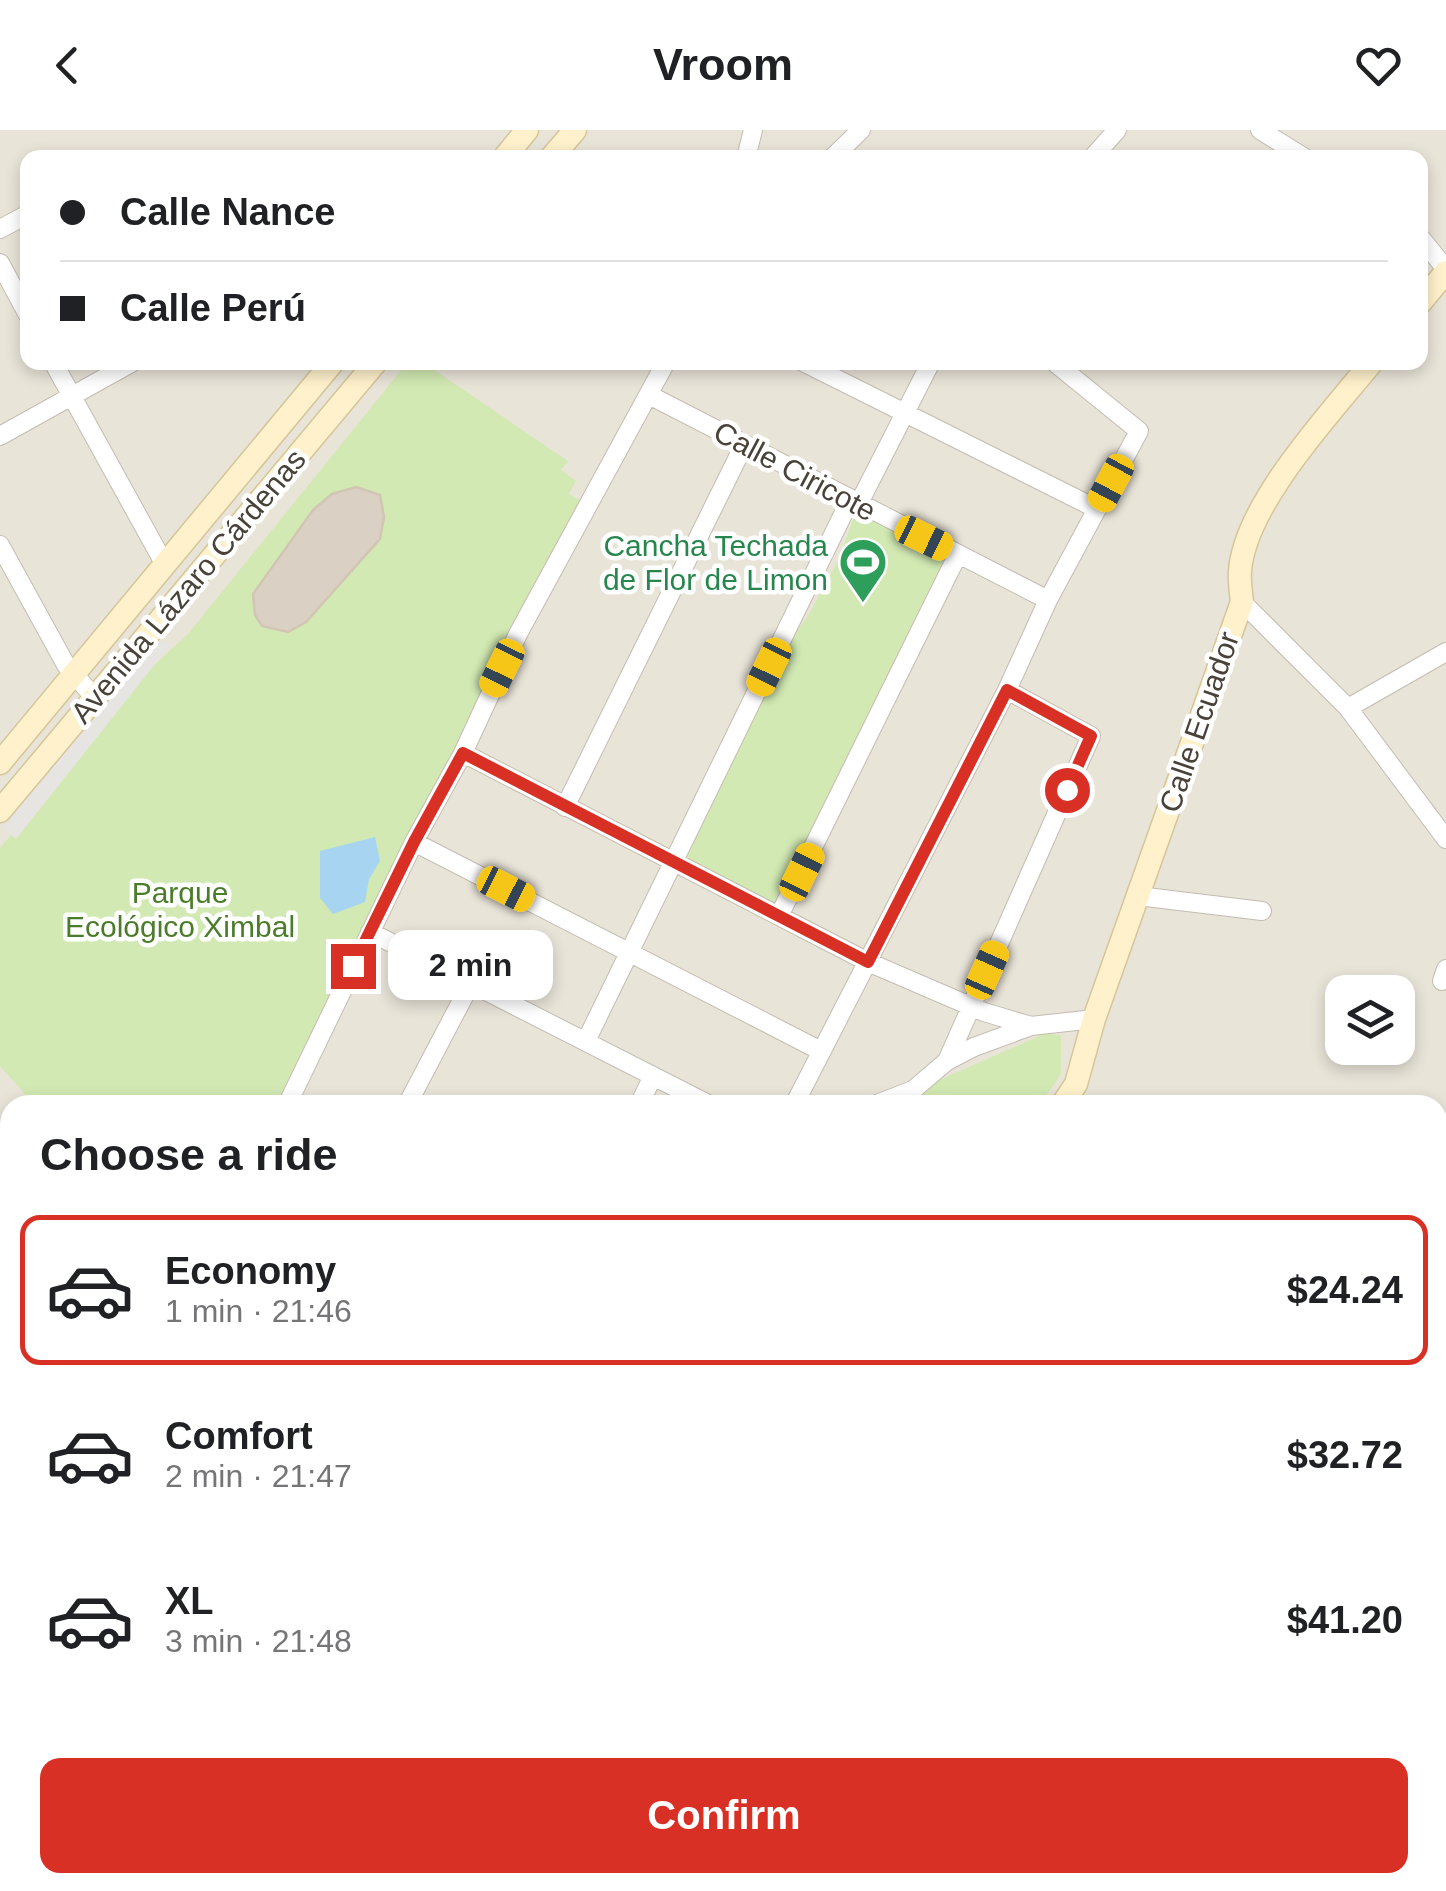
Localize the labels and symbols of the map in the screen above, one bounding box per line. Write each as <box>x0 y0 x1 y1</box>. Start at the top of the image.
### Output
street label: Calle Ciricote <box>708 415 882 527</box>
street label: Avenida Lázaro Cárdenas <box>64 443 312 729</box>
car <box>1084 449 1138 517</box>
car <box>890 511 958 565</box>
place label: Cancha Techada de Flor de Limon <box>603 529 828 596</box>
sports icon: Cancha Techada de Flor de Limon <box>837 536 889 604</box>
street label: Calle Ecuador <box>1153 628 1245 816</box>
car <box>742 633 796 701</box>
car <box>475 634 529 702</box>
route start <box>1045 768 1090 813</box>
car <box>775 838 829 906</box>
car <box>472 862 540 916</box>
park label: Parque Ecológico Ximbal <box>65 876 295 943</box>
callout: 2 min <box>388 931 553 1001</box>
car <box>961 936 1013 1004</box>
route end <box>331 944 376 989</box>

